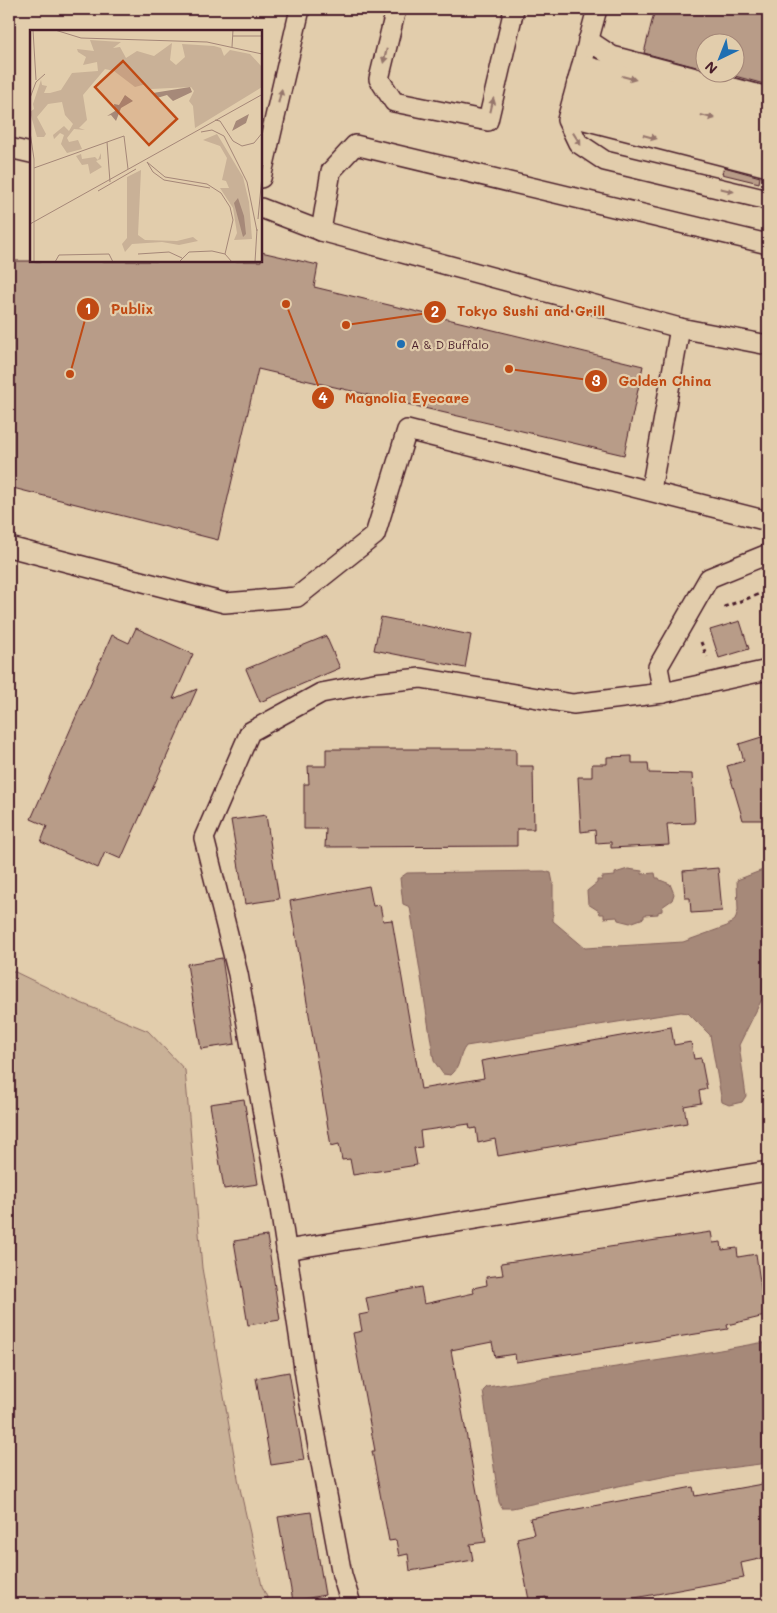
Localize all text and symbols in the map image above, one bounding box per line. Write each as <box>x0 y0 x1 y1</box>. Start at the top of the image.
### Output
inset map <box>30 30 262 262</box>
north arrow <box>694 32 744 82</box>
one-way arrow <box>380 49 388 64</box>
text: N <box>700 57 721 78</box>
one-way arrow <box>622 74 637 82</box>
one-way arrow <box>276 88 284 103</box>
one-way arrow <box>488 98 496 113</box>
one-way arrow <box>701 113 716 121</box>
one-way arrow <box>572 132 581 145</box>
one-way arrow <box>642 133 657 141</box>
one-way arrow <box>720 186 735 194</box>
callout: Publix <box>75 295 163 324</box>
callout: Tokyo Sushi and Grill <box>422 297 615 326</box>
text: 1 <box>85 298 91 318</box>
text: Publix <box>111 299 153 318</box>
text: 2 <box>431 301 439 321</box>
text: Tokyo Sushi and Grill <box>457 301 605 320</box>
place label: A & D Buffalo <box>411 336 489 352</box>
marker: A & D Buffalo <box>395 338 407 350</box>
callout: Golden China <box>584 367 722 396</box>
text: 3 <box>591 370 601 390</box>
text: Golden China <box>618 371 712 390</box>
callout: Magnolia Eyecare <box>310 383 479 412</box>
text: 4 <box>318 387 328 407</box>
text: Magnolia Eyecare <box>345 388 469 407</box>

